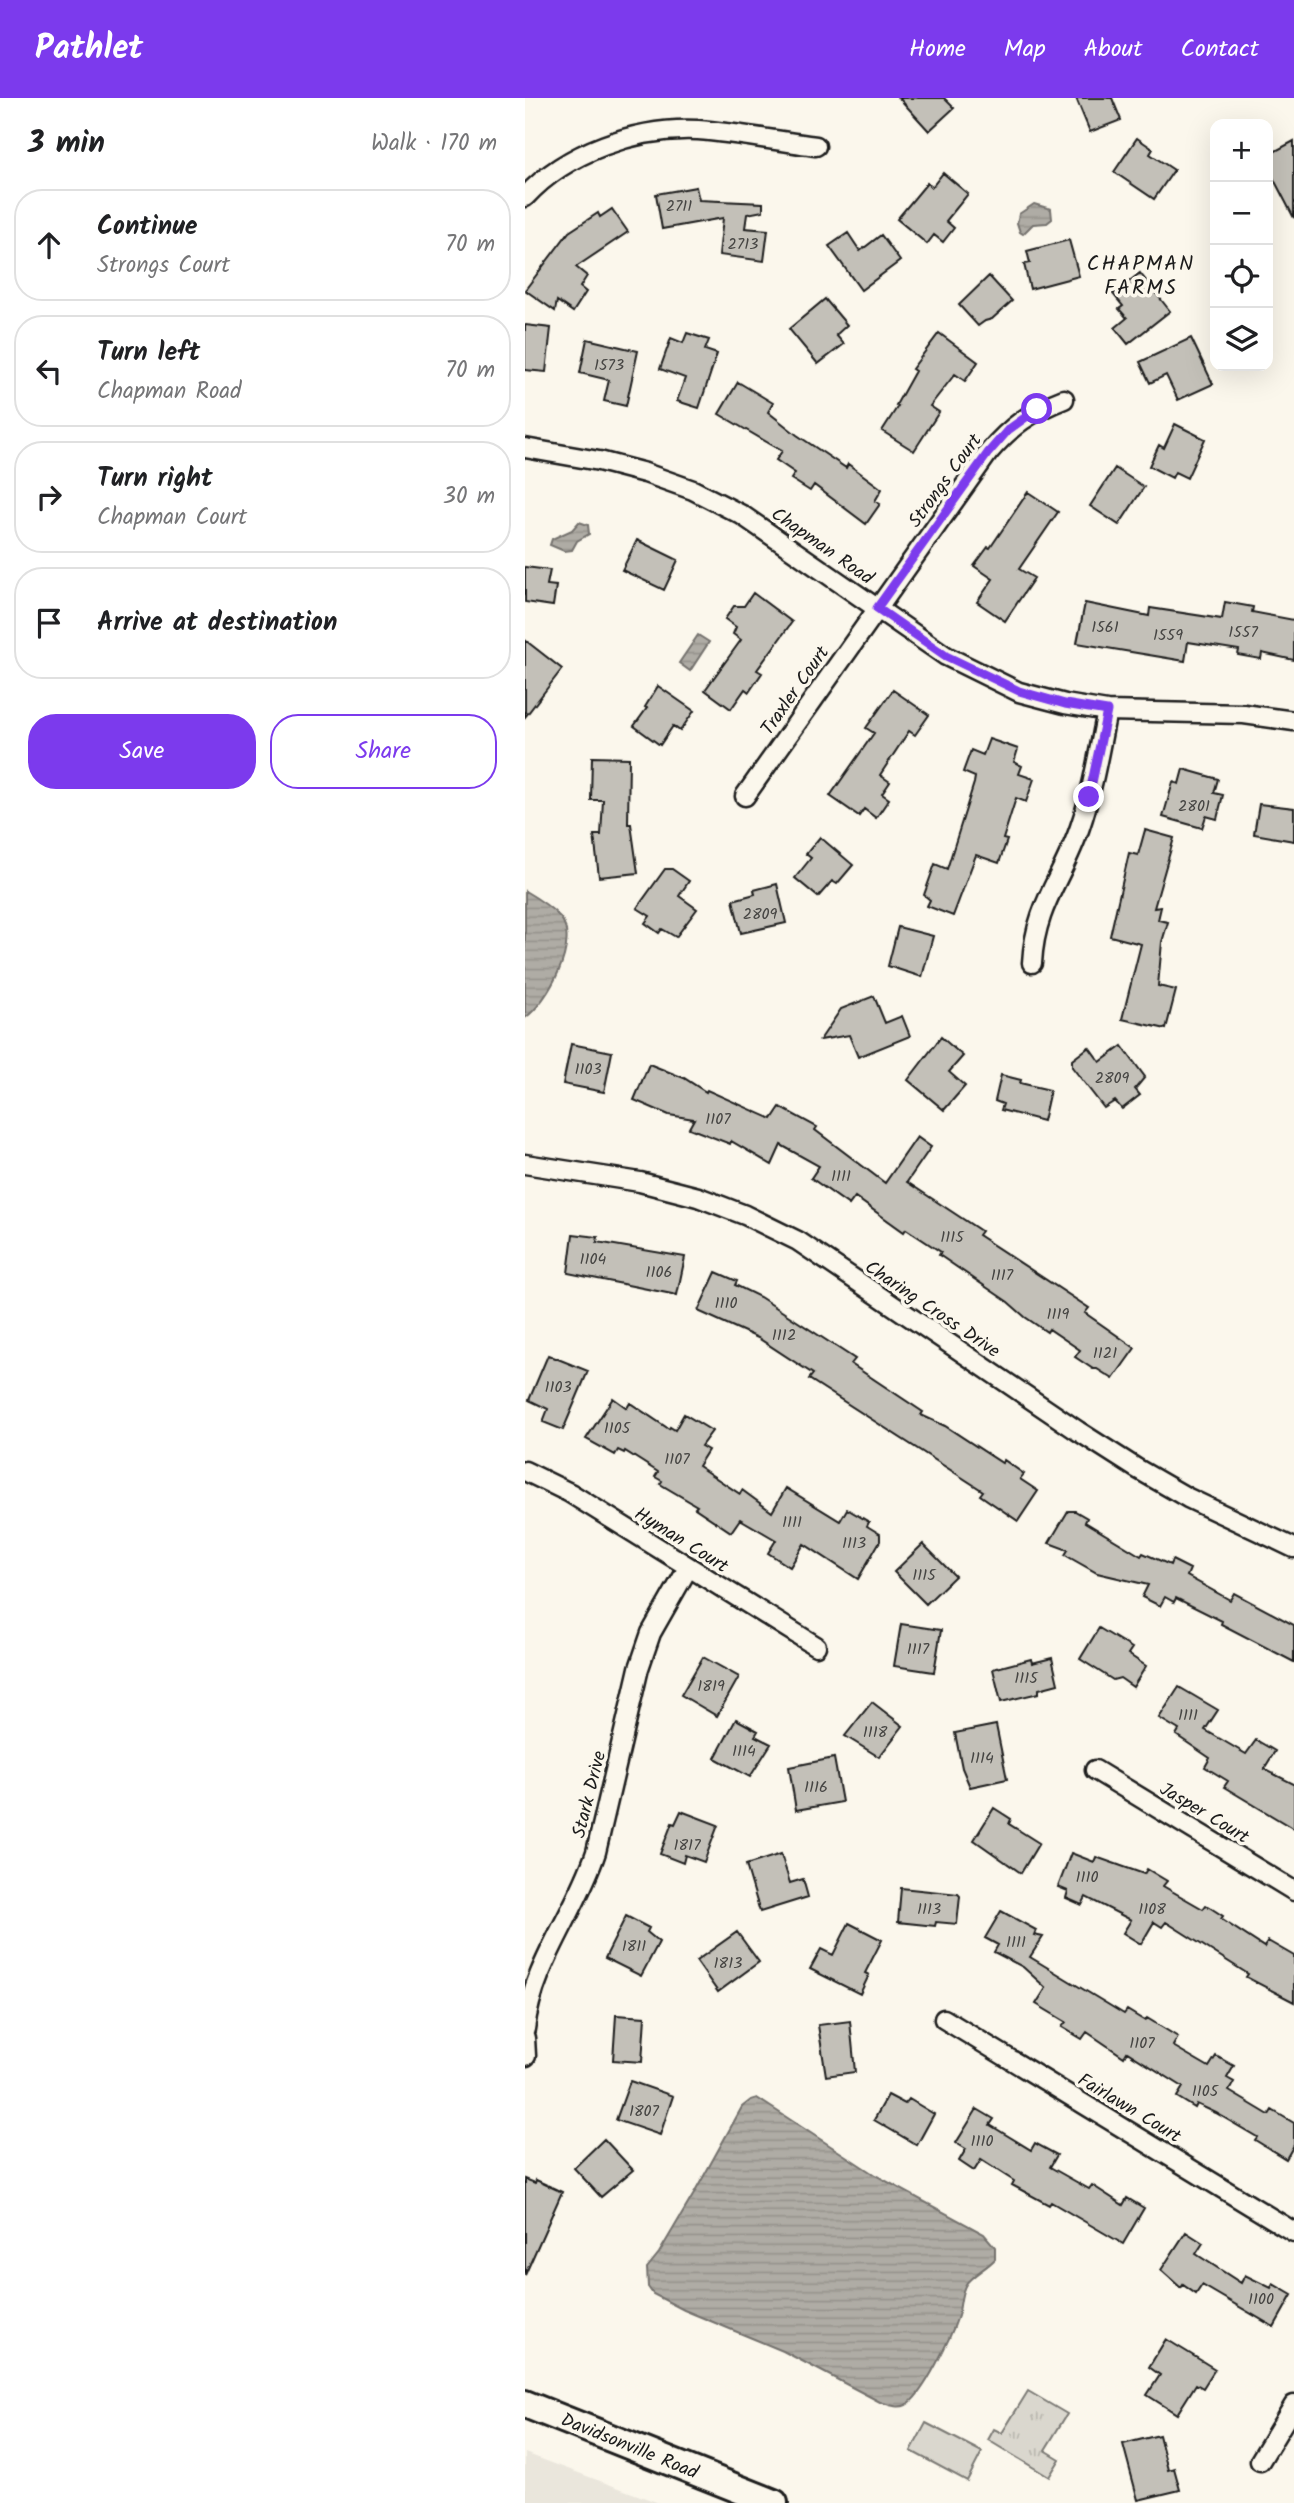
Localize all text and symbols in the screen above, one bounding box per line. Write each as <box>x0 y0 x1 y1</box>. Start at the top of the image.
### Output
text: Pathlet <box>35 23 143 76</box>
text: Home <box>909 30 966 69</box>
text: Map <box>1004 30 1046 69</box>
text: About <box>1084 30 1142 69</box>
text: Contact <box>1180 30 1259 69</box>
map controls <box>1210 119 1273 371</box>
button: + <box>1210 119 1273 182</box>
text: 3 min <box>28 120 105 168</box>
text: Walk · 170 m <box>371 126 497 162</box>
button: − <box>1210 182 1273 245</box>
house number: 2711 <box>666 194 692 219</box>
text: Continue <box>97 206 198 248</box>
icon: ahead <box>30 226 68 264</box>
text: 70 m <box>445 227 495 263</box>
house number: 2713 <box>728 232 758 257</box>
button: locate <box>1210 245 1273 308</box>
text: Strongs Court <box>97 248 230 284</box>
district label: CHAPMAN FARMS <box>1087 248 1195 305</box>
button: layers <box>1210 308 1273 371</box>
text: Turn left <box>97 332 200 374</box>
icon: left <box>30 352 68 390</box>
text: 70 m <box>445 353 495 389</box>
house number: 1573 <box>594 353 624 378</box>
text: Chapman Road <box>97 374 242 410</box>
route start <box>1021 393 1052 424</box>
street label: Strongs Court <box>901 427 990 534</box>
text: Turn right <box>97 458 213 500</box>
icon: right <box>30 478 68 516</box>
text: 30 m <box>443 479 495 515</box>
text: Chapman Court <box>97 500 247 536</box>
street label: Chapman Road <box>764 500 880 593</box>
text: Arrive at destination <box>97 602 337 644</box>
icon: arrive <box>30 604 68 642</box>
house number: 1561 <box>1091 615 1119 640</box>
house number: 1557 <box>1228 620 1258 645</box>
house number: 1559 <box>1153 623 1183 648</box>
street label: Traxler Court <box>754 640 838 742</box>
button: Save <box>28 714 256 789</box>
button: Share <box>270 714 497 789</box>
route end <box>1073 781 1104 812</box>
house number: 2801 <box>1178 794 1210 819</box>
house number: 2809 <box>743 902 778 927</box>
house number: 1103 <box>574 1057 602 1082</box>
house number: 2809 <box>1095 1066 1130 1091</box>
house number: 1107 <box>705 1107 731 1132</box>
house number: 1111 <box>831 1164 851 1189</box>
house number: 1115 <box>940 1225 965 1250</box>
house number: 1104 <box>580 1247 607 1272</box>
street label: Charing Cross Drive <box>858 1253 1006 1366</box>
house number: 1106 <box>646 1260 672 1285</box>
house number: 1117 <box>991 1263 1014 1288</box>
house number: 1110 <box>714 1291 738 1316</box>
house number: 1119 <box>1047 1302 1070 1327</box>
house number: 1112 <box>772 1323 796 1348</box>
house number: 1121 <box>1093 1341 1117 1366</box>
house number: 1103 <box>544 1375 572 1400</box>
house number: 1105 <box>604 1416 632 1441</box>
house number: 1107 <box>664 1447 690 1472</box>
street label: Hyman Court <box>628 1500 734 1582</box>
house number: 1111 <box>782 1510 802 1535</box>
house number: 1113 <box>842 1531 866 1556</box>
house number: 1115 <box>912 1563 937 1588</box>
house number: 1117 <box>907 1637 930 1662</box>
house number: 1115 <box>1014 1666 1039 1691</box>
house number: 1819 <box>697 1674 725 1699</box>
house number: 1111 <box>1178 1703 1198 1728</box>
house number: 1118 <box>863 1720 888 1745</box>
house number: 1114 <box>732 1739 756 1764</box>
house number: 1114 <box>970 1746 994 1771</box>
street label: Stark Drive <box>565 1747 615 1841</box>
house number: 1116 <box>804 1775 828 1800</box>
street label: Jasper Court <box>1153 1775 1255 1853</box>
house number: 1817 <box>673 1833 701 1858</box>
house number: 1110 <box>1075 1865 1099 1890</box>
house number: 1113 <box>917 1897 941 1922</box>
house number: 1108 <box>1138 1897 1166 1922</box>
house number: 1111 <box>1006 1930 1026 1955</box>
house number: 1811 <box>622 1934 646 1959</box>
house number: 1813 <box>714 1951 742 1976</box>
house number: 1107 <box>1129 2031 1155 2056</box>
street label: Fairlawn Court <box>1071 2066 1187 2152</box>
house number: 1105 <box>1192 2079 1220 2104</box>
house number: 1807 <box>629 2099 660 2124</box>
house number: 1110 <box>970 2129 994 2154</box>
house number: 1100 <box>1248 2287 1274 2312</box>
street label: Davidsonville Road <box>556 2406 703 2488</box>

